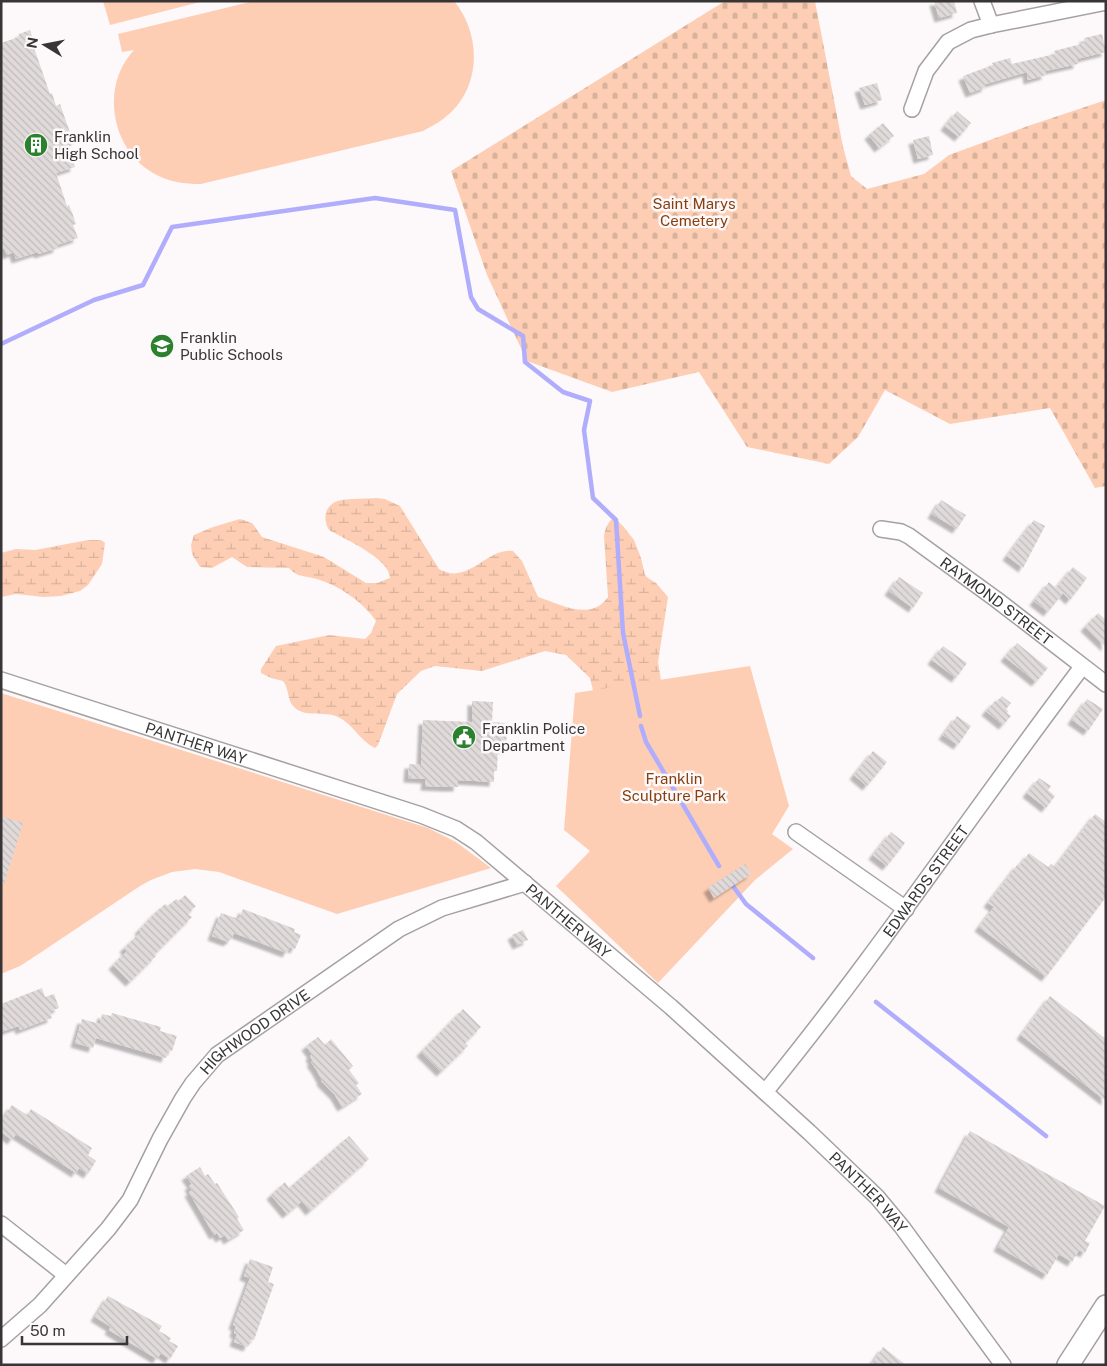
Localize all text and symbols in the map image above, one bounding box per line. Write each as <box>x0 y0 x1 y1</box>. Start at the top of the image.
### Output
north arrow <box>20 20 70 70</box>
text: N <box>23 36 41 50</box>
place label: Franklin High School <box>54 128 139 162</box>
building icon: Franklin High School <box>23 132 49 158</box>
park label: Saint Marys Cemetery <box>653 195 735 229</box>
place label: Franklin Public Schools <box>180 329 283 363</box>
school or university icon: Franklin Public Schools <box>149 333 175 359</box>
street label: RAYMOND STREET <box>937 553 1056 648</box>
street label: PANTHER WAY <box>144 719 249 767</box>
place label: Franklin Police Department <box>482 720 585 754</box>
public building icon: Franklin Police Department <box>451 724 477 750</box>
park label: Franklin Sculpture Park <box>622 770 726 804</box>
street label: EDWARDS STREET <box>879 822 971 940</box>
street label: PANTHER WAY <box>523 880 614 961</box>
street label: HIGHWOOD DRIVE <box>196 985 313 1077</box>
street label: PANTHER WAY <box>826 1148 911 1236</box>
scale bar <box>22 1314 128 1346</box>
text: 50 m <box>30 1322 65 1339</box>

